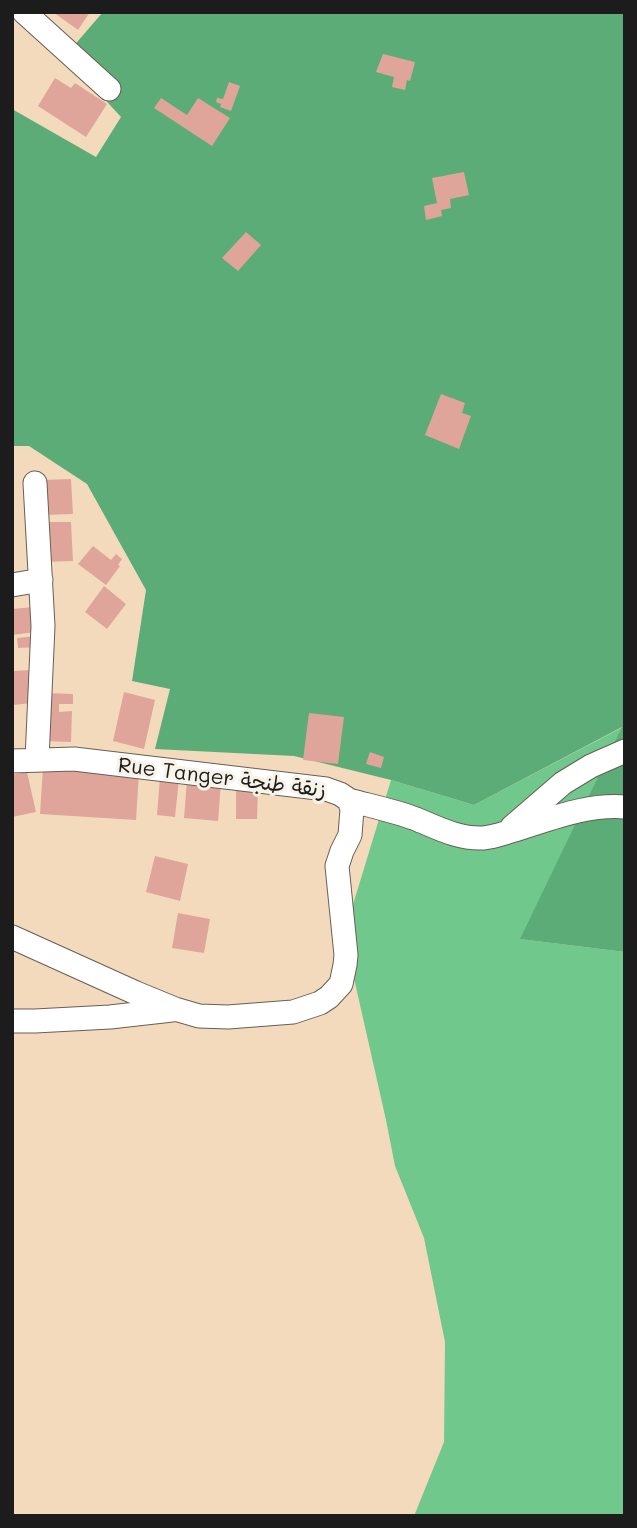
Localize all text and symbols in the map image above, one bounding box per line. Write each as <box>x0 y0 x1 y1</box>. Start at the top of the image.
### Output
street label: Rue Tanger زنقة طنجة <box>117 753 327 803</box>

